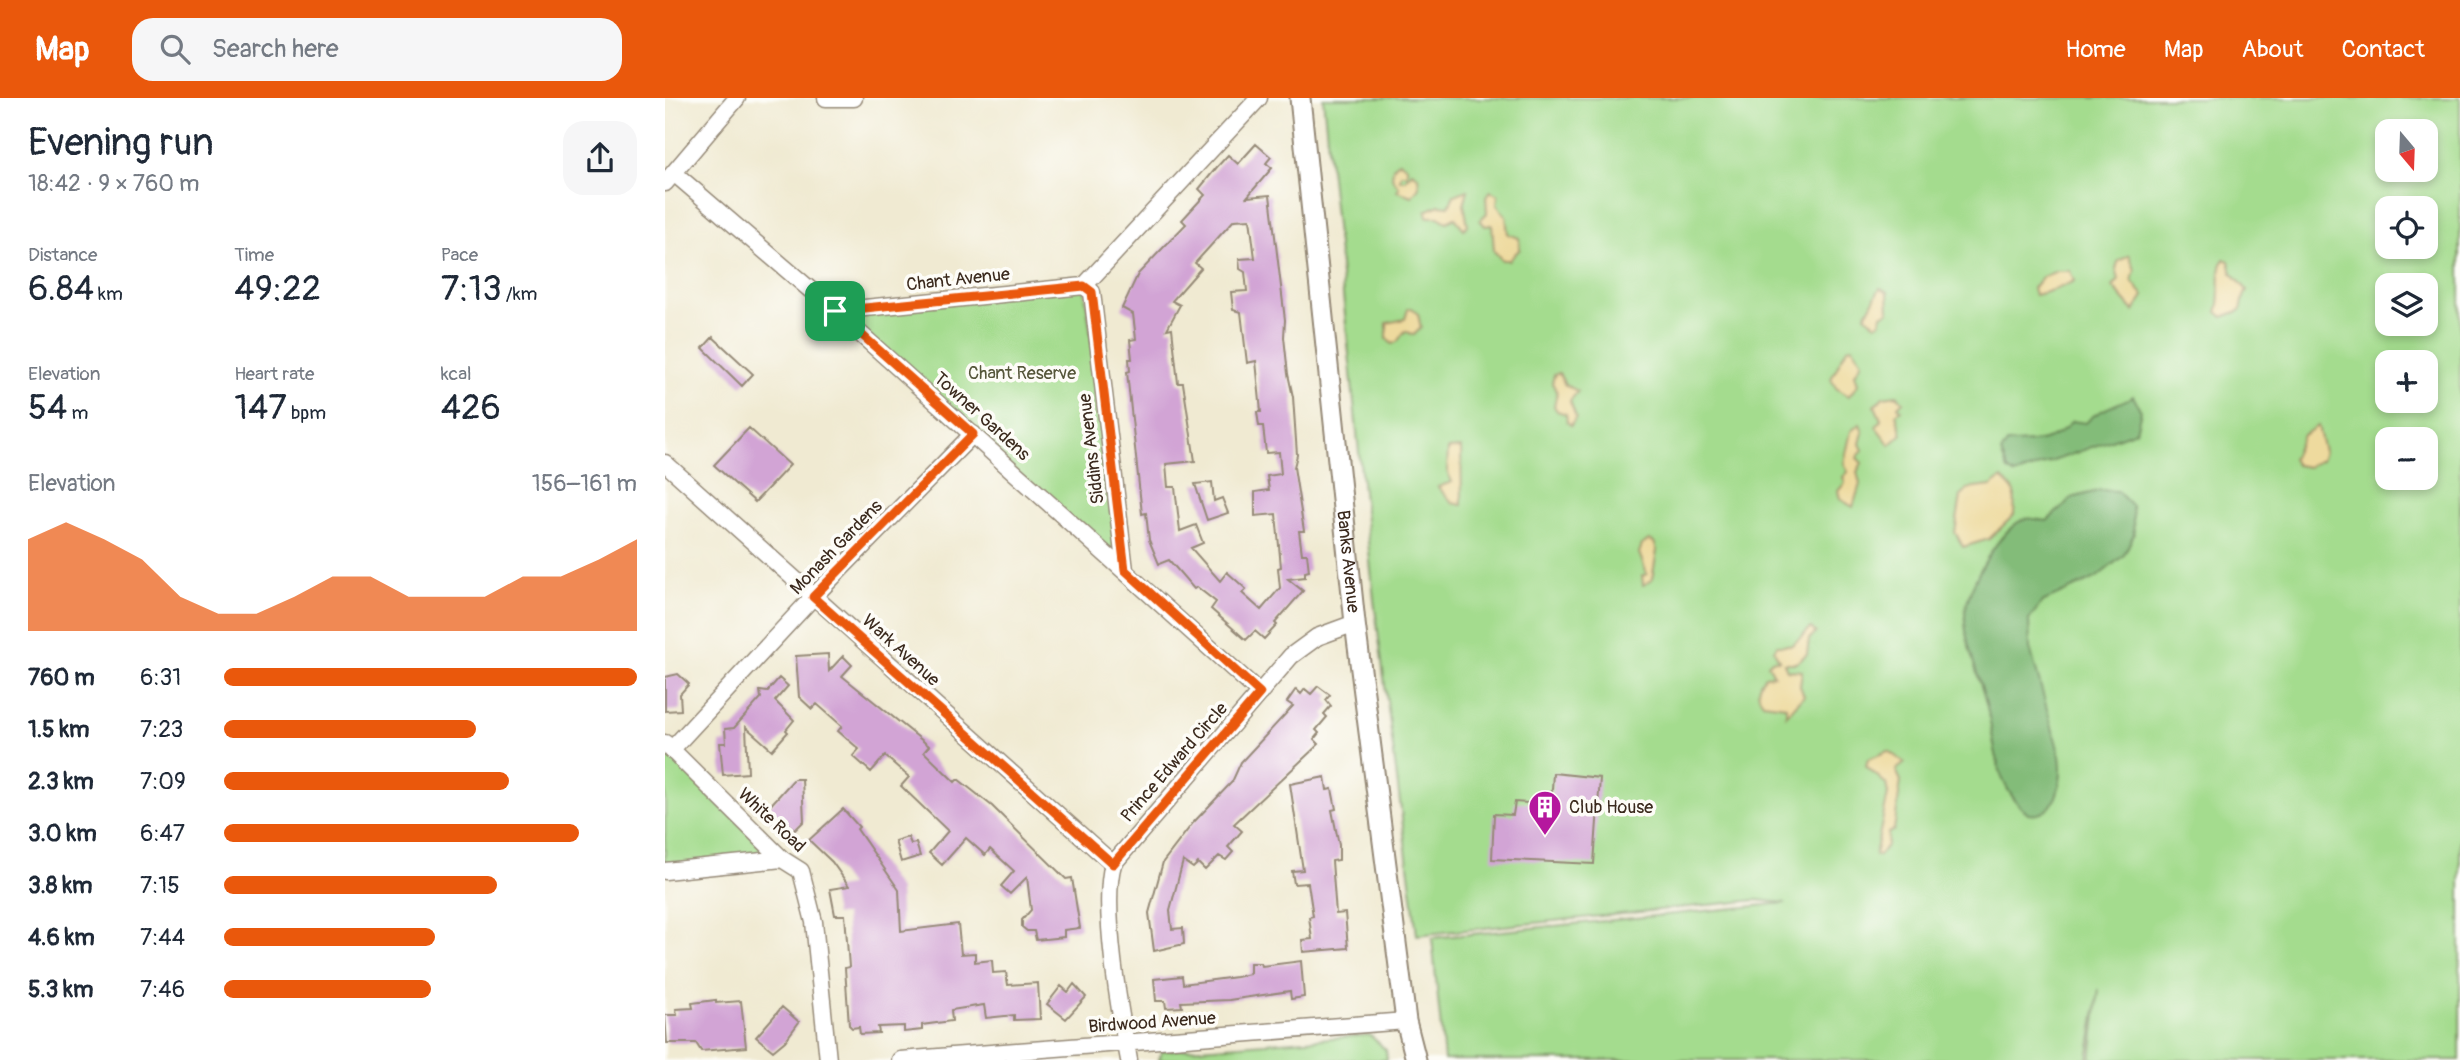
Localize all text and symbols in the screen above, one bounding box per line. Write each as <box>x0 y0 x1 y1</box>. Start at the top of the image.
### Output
search box <box>132 18 622 81</box>
text: Map <box>35 29 90 70</box>
icon: search <box>156 30 194 68</box>
text: Search here <box>212 33 339 65</box>
text: Home <box>2065 35 2126 64</box>
text: Map <box>2164 35 2204 64</box>
text: About <box>2242 35 2304 64</box>
text: Contact <box>2342 35 2425 64</box>
text: Evening run <box>28 119 214 167</box>
north arrow <box>2375 119 2438 182</box>
map controls <box>2375 119 2438 490</box>
button: share <box>563 121 637 195</box>
text: 18:42 · 9 × 760 m <box>28 169 200 198</box>
button: locate <box>2375 196 2438 259</box>
text: Distance <box>28 243 97 267</box>
text: Time <box>234 243 274 267</box>
text: Pace <box>441 243 478 267</box>
street label: Chant Avenue <box>905 263 1011 296</box>
text: 6.84 <box>28 267 94 311</box>
text: 49:22 <box>234 267 321 311</box>
text: 7:13 <box>441 267 502 311</box>
button: layers <box>2375 273 2438 336</box>
pin <box>805 281 865 341</box>
text: km <box>94 282 123 306</box>
text: /km <box>502 282 537 306</box>
icon: arrive <box>816 292 854 330</box>
button: + <box>2375 350 2438 413</box>
text: Elevation <box>28 362 100 386</box>
text: Heart rate <box>234 362 314 386</box>
text: kcal <box>441 362 472 386</box>
park label: Chant Reserve <box>968 362 1076 385</box>
street label: Towner Gardens <box>929 367 1035 466</box>
text: 54 <box>28 386 67 430</box>
text: 147 <box>234 386 287 430</box>
text: 426 <box>441 386 501 430</box>
street label: Siddins Avenue <box>1073 392 1110 506</box>
text: m <box>67 401 88 425</box>
text: bpm <box>287 401 326 425</box>
button: − <box>2375 427 2438 490</box>
text: Elevation <box>28 469 116 498</box>
text: 156–161 m <box>532 469 637 498</box>
street label: Monash Gardens <box>785 495 887 600</box>
street label: Banks Avenue <box>1331 509 1365 614</box>
street label: Wark Avenue <box>857 609 944 691</box>
text: 760 m <box>28 663 95 692</box>
text: 6:31 <box>140 663 181 692</box>
street label: Prince Edward Circle <box>1116 697 1233 827</box>
text: 1.5 km <box>28 715 90 744</box>
text: 7:23 <box>140 715 183 744</box>
text: 2.3 km <box>28 767 94 796</box>
text: 7:09 <box>140 767 186 796</box>
street label: White Road <box>733 783 810 858</box>
building icon: Club House <box>1526 788 1564 837</box>
place label: Club House <box>1569 796 1653 819</box>
text: 3.0 km <box>28 819 97 848</box>
text: 6:47 <box>140 819 185 848</box>
text: 3.8 km <box>28 871 92 900</box>
text: 7:15 <box>140 871 180 900</box>
text: 4.6 km <box>28 923 95 952</box>
text: 7:44 <box>140 923 185 952</box>
text: 5.3 km <box>28 975 93 1004</box>
text: 7:46 <box>140 975 185 1004</box>
street label: Birdwood Avenue <box>1087 1007 1217 1038</box>

